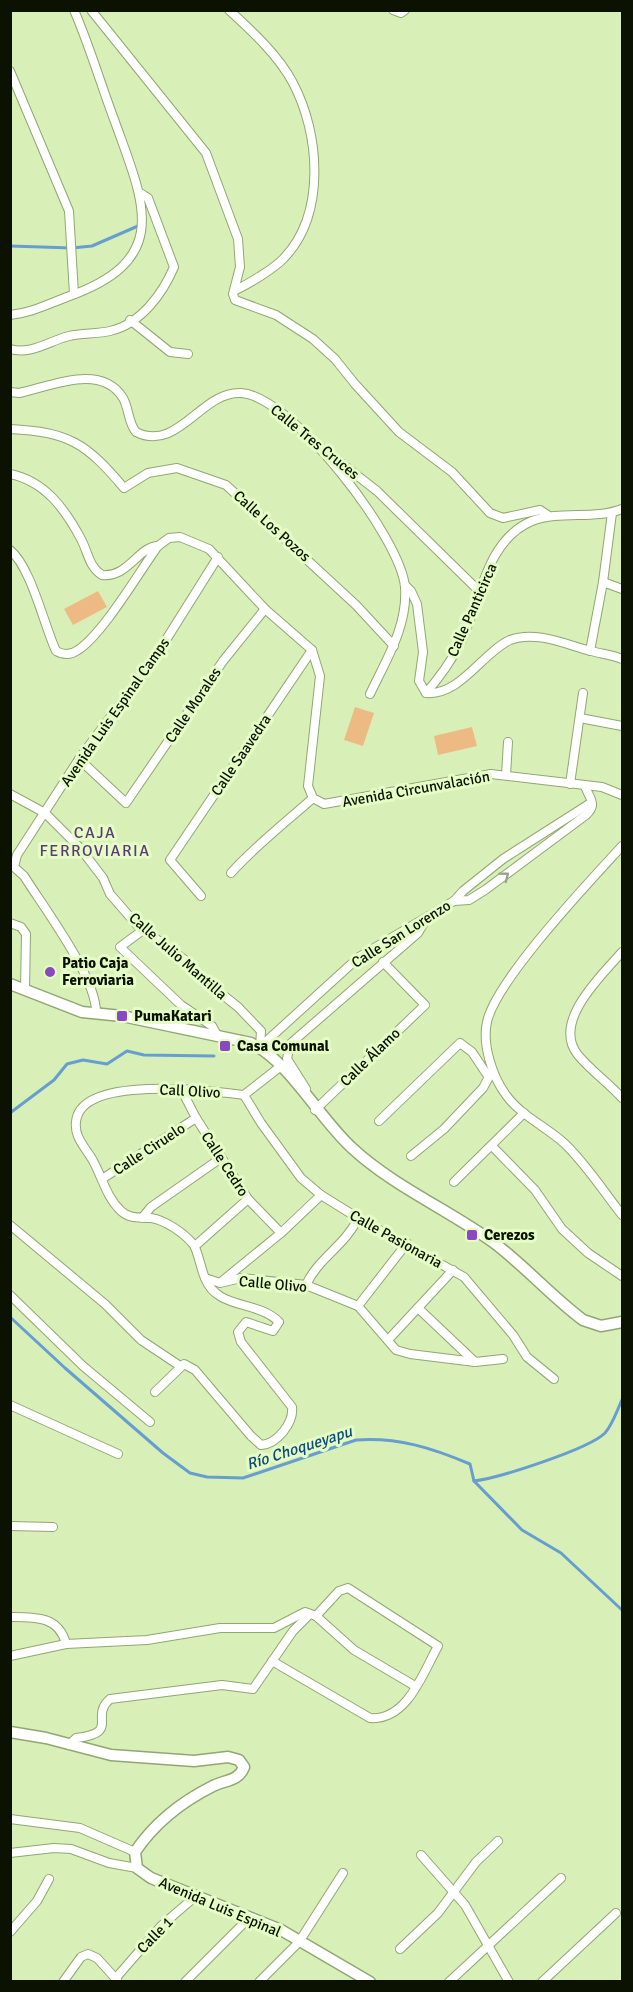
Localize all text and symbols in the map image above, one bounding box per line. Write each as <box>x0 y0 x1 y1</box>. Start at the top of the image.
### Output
street label: Calle Tres Cruces <box>267 401 363 484</box>
street label: Calle Los Pozos <box>230 487 315 566</box>
street label: Calle Panticirca <box>443 560 501 660</box>
street label: Avenida Luis Espinal Camps <box>57 634 173 790</box>
street label: Calle Morales <box>161 663 225 746</box>
street label: Calle Saavedra <box>207 711 275 799</box>
street label: Avenida Circunvalación <box>341 767 491 811</box>
district label: CAJA FERROVIARIA <box>40 823 150 861</box>
one-way arrow <box>498 872 509 883</box>
street label: Calle San Lorenzo <box>348 896 454 972</box>
street label: Calle Julio Mantilla <box>125 909 231 1003</box>
place label: Patio Caja Ferroviaria <box>62 954 134 989</box>
marker: Patio Caja Ferroviaria <box>43 965 57 979</box>
place label: PumaKatari <box>134 1007 212 1025</box>
marker: PumaKatari <box>115 1009 129 1023</box>
street label: Calle Álamo <box>335 1023 404 1090</box>
place label: Casa Comunal <box>237 1037 330 1055</box>
marker: Casa Comunal <box>218 1039 232 1053</box>
street label: Call Olivo <box>159 1080 221 1102</box>
street label: Calle Ciruelo <box>110 1119 189 1179</box>
street label: Calle Cedro <box>197 1128 253 1200</box>
street label: Calle Pasionaria <box>346 1206 446 1272</box>
place label: Cerezos <box>484 1226 535 1244</box>
marker: Cerezos <box>465 1228 479 1242</box>
street label: Calle Olivo <box>238 1272 308 1296</box>
water label: Río Choqueyapu <box>244 1421 356 1474</box>
street label: Avenida Luis Espinal <box>156 1873 284 1941</box>
street label: Calle 1 <box>133 1913 177 1957</box>

